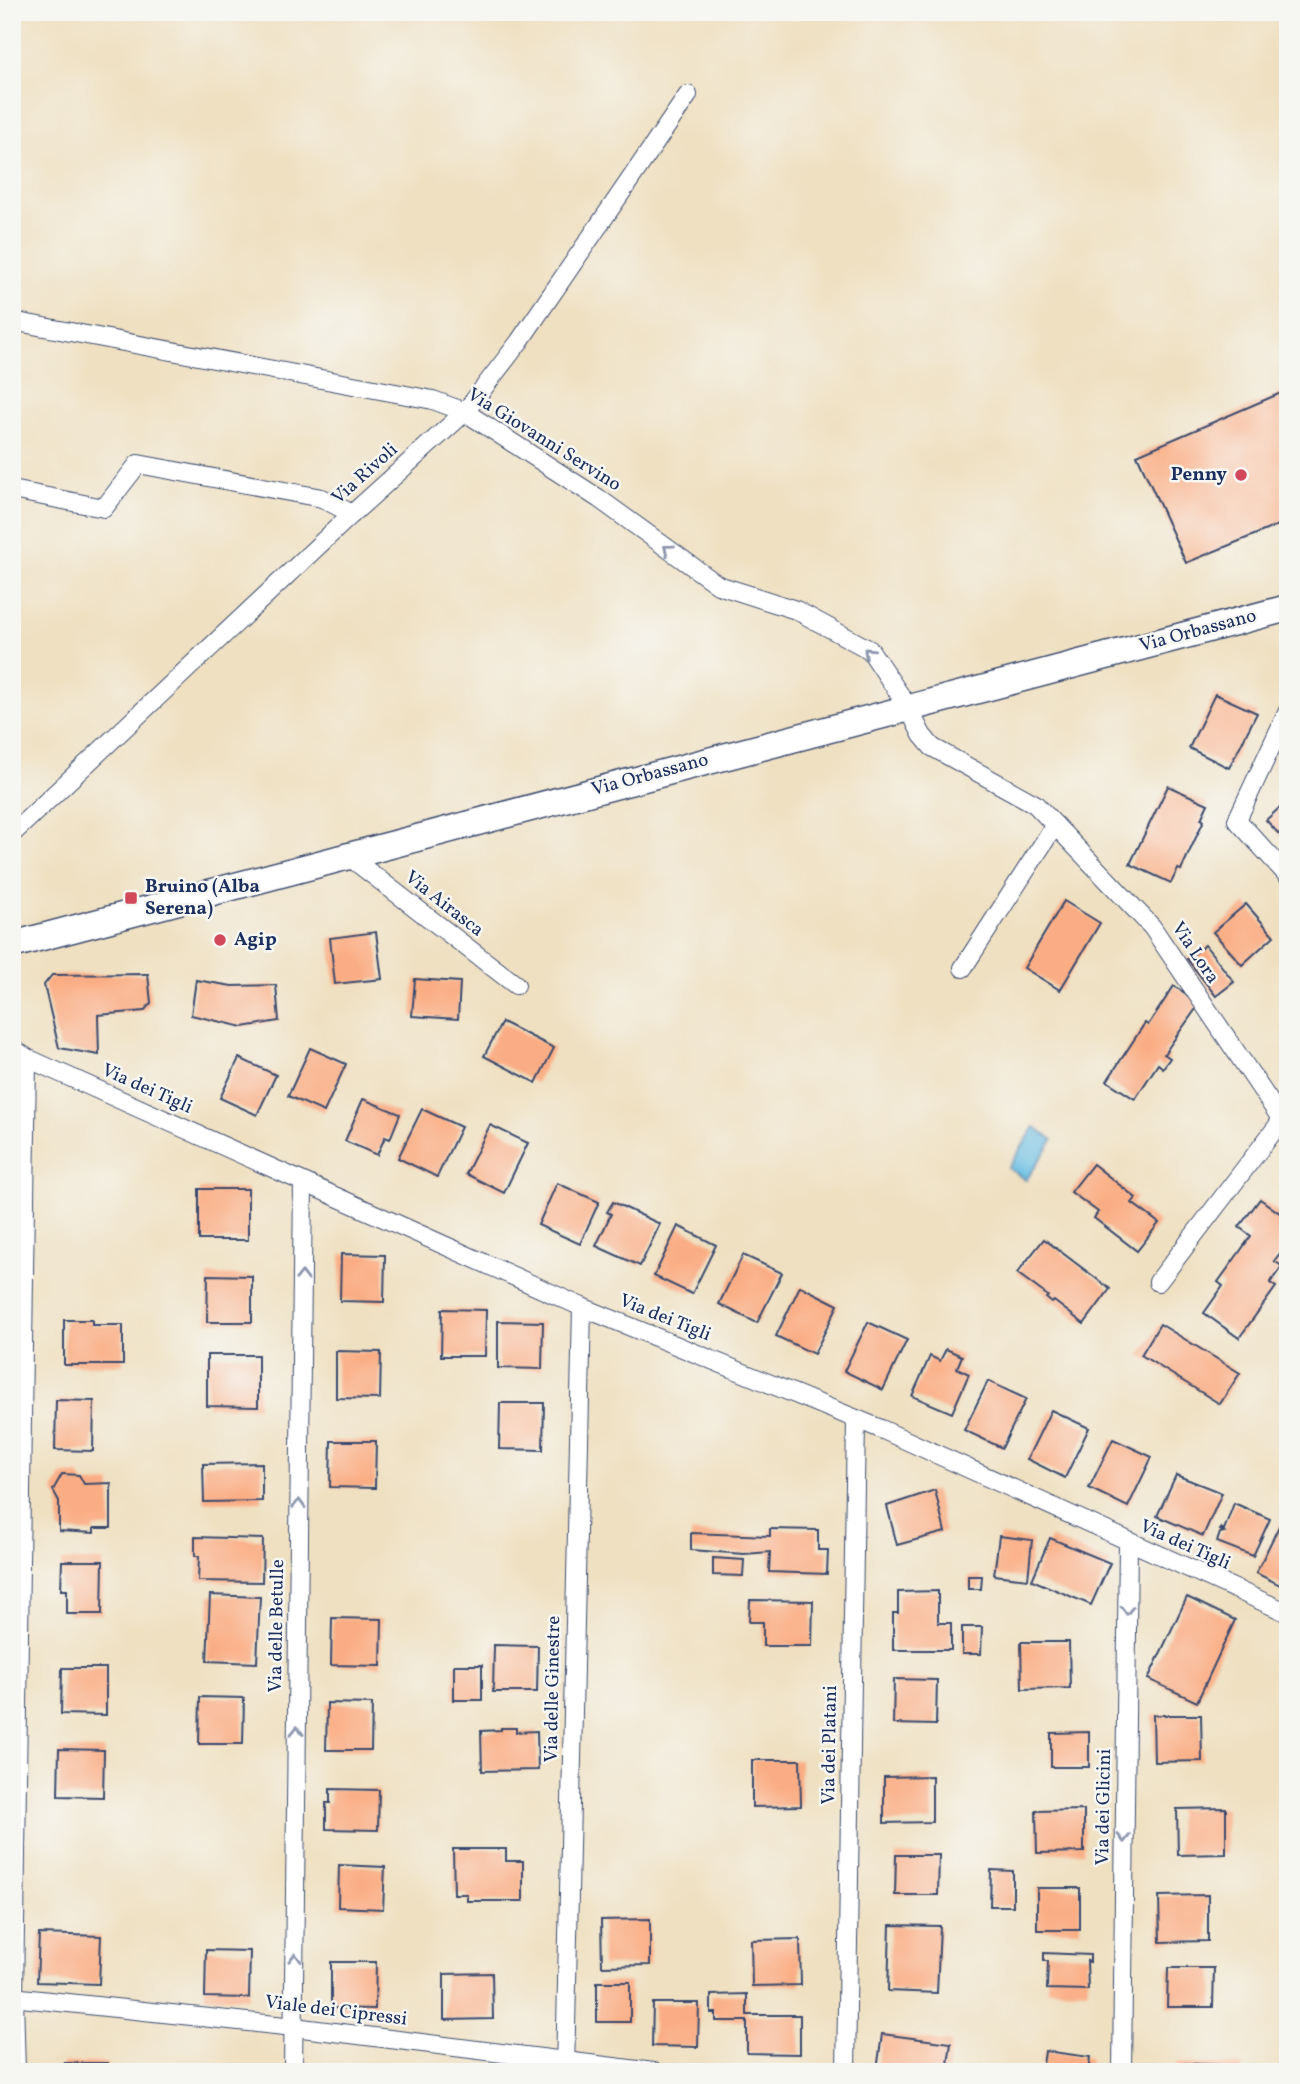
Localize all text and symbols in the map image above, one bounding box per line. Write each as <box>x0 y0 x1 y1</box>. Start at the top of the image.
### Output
street label: Via Giovanni Servino <box>462 382 626 498</box>
street label: Via Rivoli <box>326 437 404 511</box>
place label: Penny <box>1171 462 1227 488</box>
marker: Penny <box>1233 467 1249 483</box>
one-way arrow <box>664 545 676 557</box>
street label: Via Orbassano <box>1137 603 1259 659</box>
one-way arrow <box>863 648 876 660</box>
street label: Via Orbassano <box>589 747 711 803</box>
street label: Via Airasca <box>399 865 489 943</box>
place label: Bruino (Alba Serena) <box>145 874 260 922</box>
marker: Bruino (Alba Serena) <box>123 890 139 906</box>
street label: Via Lora <box>1165 917 1225 989</box>
place label: Agip <box>234 927 277 953</box>
marker: Agip <box>212 932 228 948</box>
street label: Via dei Tigli <box>98 1057 197 1121</box>
one-way arrow <box>294 1270 310 1281</box>
street label: Via dei Tigli <box>615 1288 715 1348</box>
one-way arrow <box>291 1498 307 1508</box>
street label: Via dei Tigli <box>1136 1513 1235 1577</box>
street label: Via delle Betulle <box>263 1559 291 1693</box>
one-way arrow <box>1119 1606 1135 1616</box>
street label: Via delle Ginestre <box>539 1615 567 1763</box>
street label: Via dei Platani <box>816 1685 844 1805</box>
one-way arrow <box>289 1725 305 1736</box>
street label: Via dei Glicini <box>1090 1748 1118 1866</box>
one-way arrow <box>1116 1833 1132 1844</box>
one-way arrow <box>287 1953 302 1964</box>
street label: Viale dei Cipressi <box>263 1989 409 2033</box>

